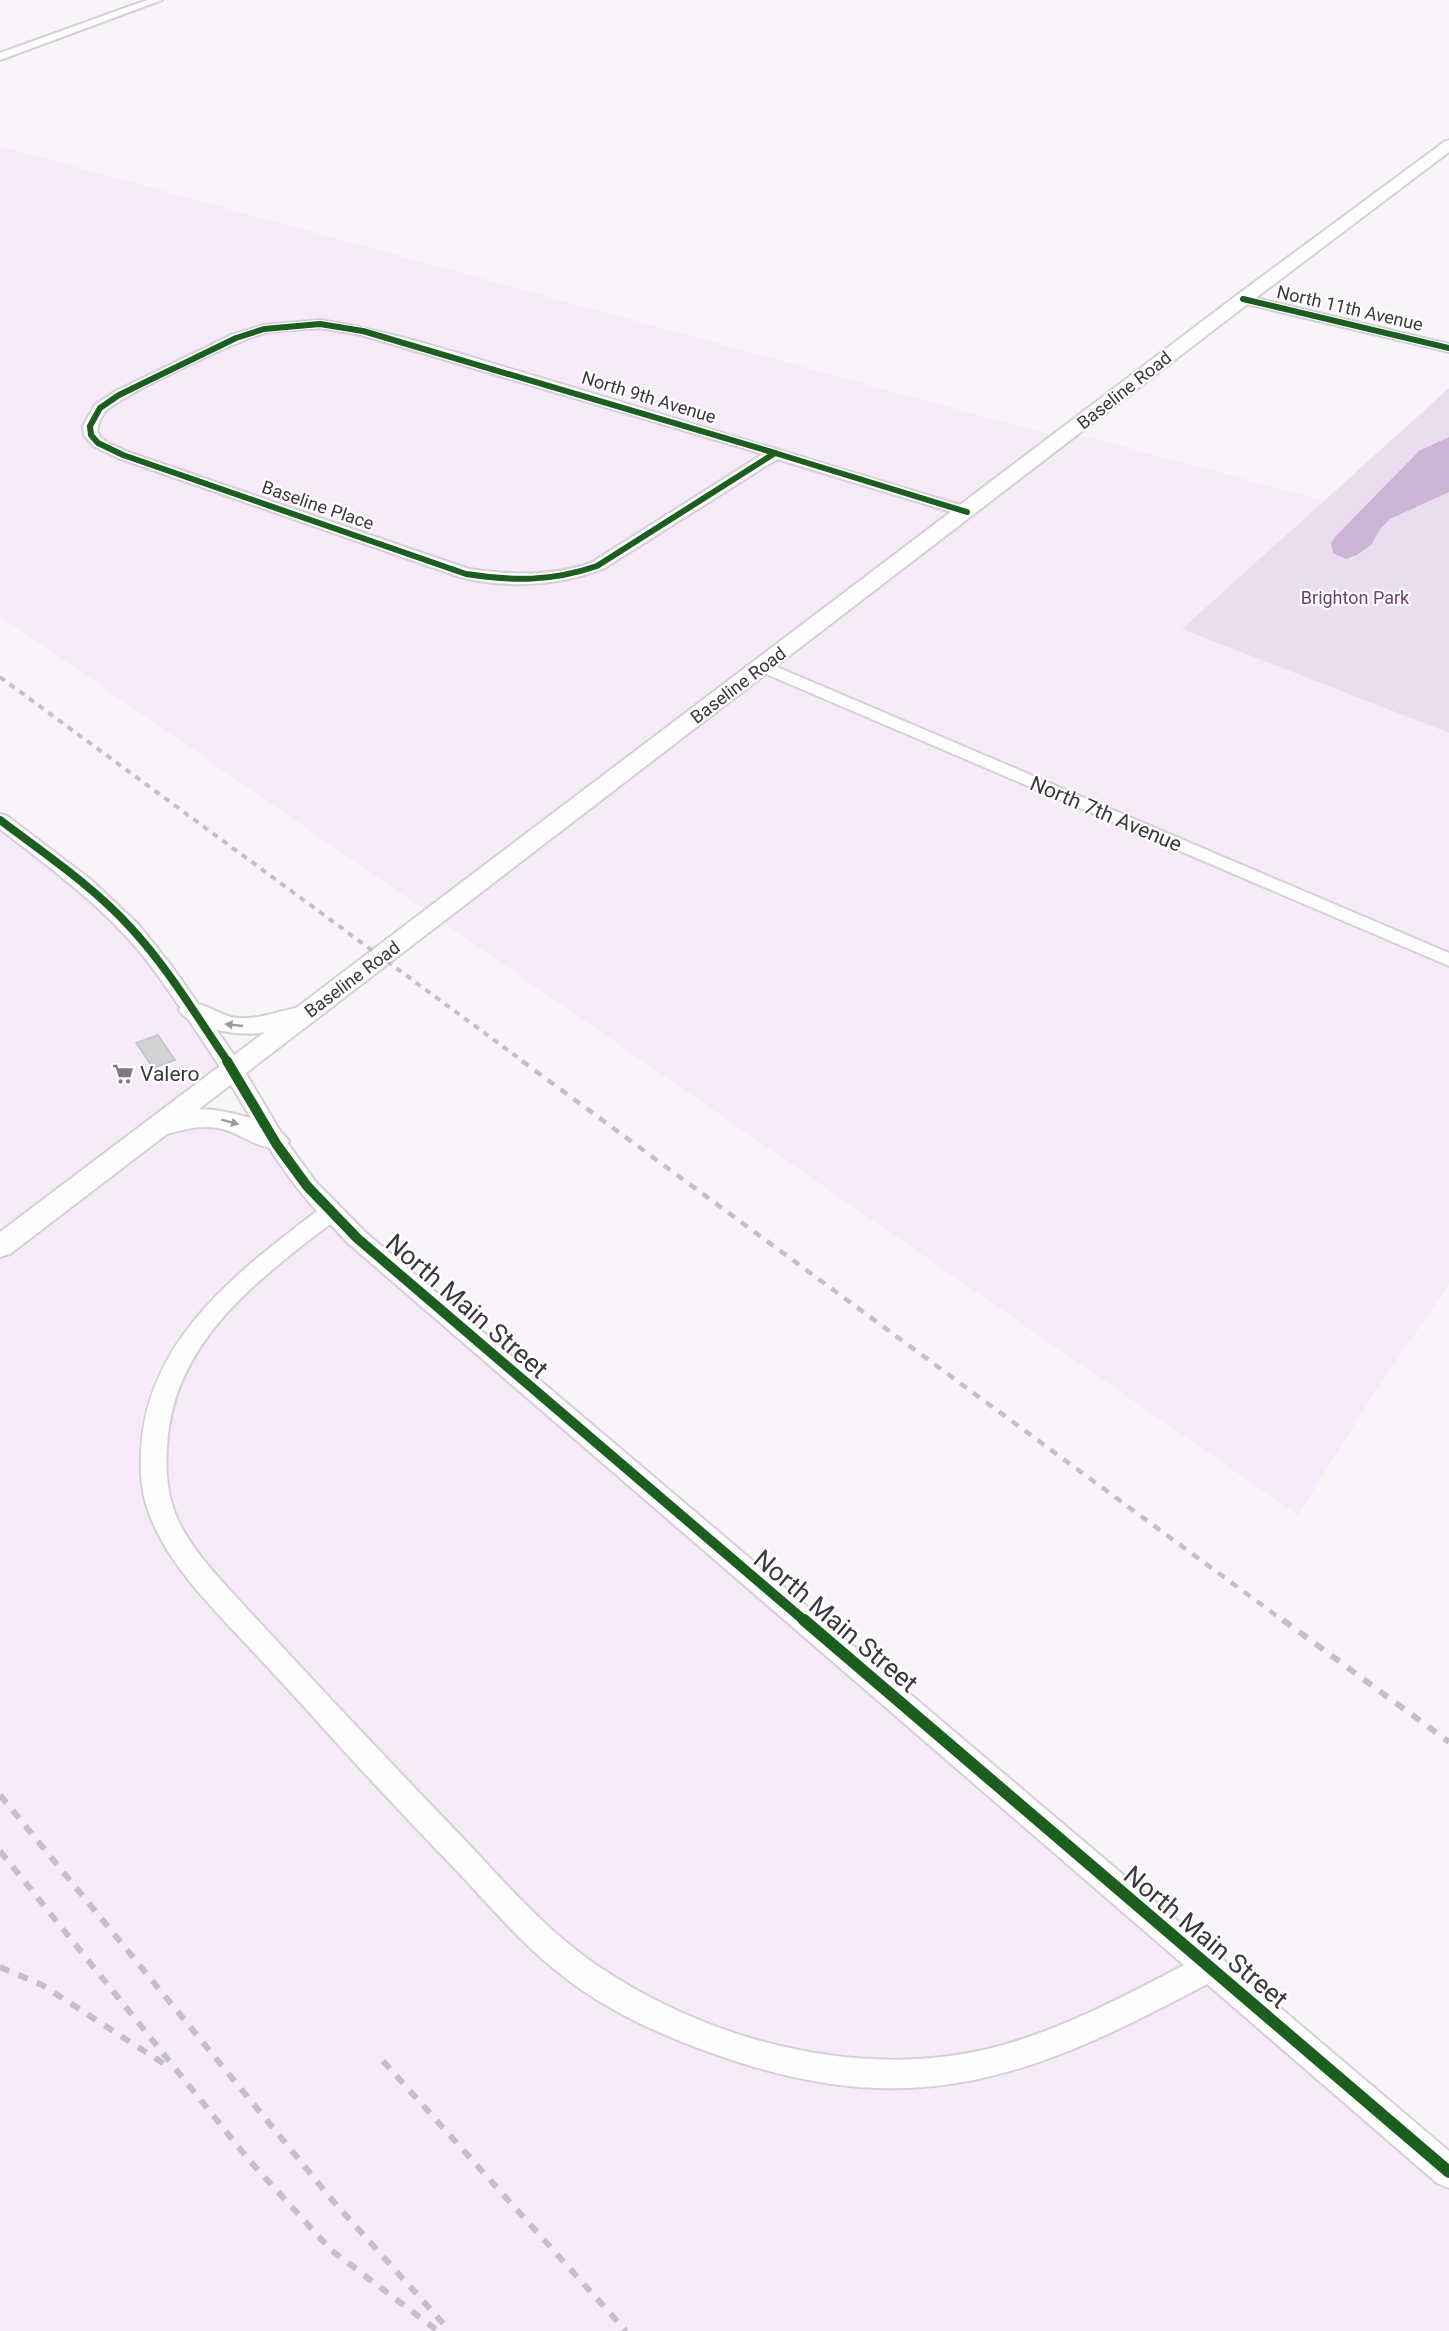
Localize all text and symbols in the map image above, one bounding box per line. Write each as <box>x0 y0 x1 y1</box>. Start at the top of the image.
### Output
street label: North 11th Avenue <box>1275 281 1425 335</box>
street label: Baseline Road <box>1073 347 1175 433</box>
street label: North 9th Avenue <box>579 367 719 427</box>
street label: Baseline Place <box>259 476 377 534</box>
park label: Brighton Park <box>1301 587 1410 608</box>
street label: Baseline Road <box>686 642 790 728</box>
street label: North 7th Avenue <box>1027 771 1185 857</box>
street label: Baseline Road <box>300 936 404 1022</box>
one-way arrow <box>225 1020 244 1029</box>
supermarket icon: Valero <box>111 1062 135 1086</box>
place label: Valero <box>140 1062 199 1086</box>
one-way arrow <box>221 1118 239 1127</box>
street label: North Main Street <box>380 1228 554 1384</box>
street label: North Main Street <box>748 1544 924 1698</box>
street label: North Main Street <box>1118 1860 1294 2014</box>

